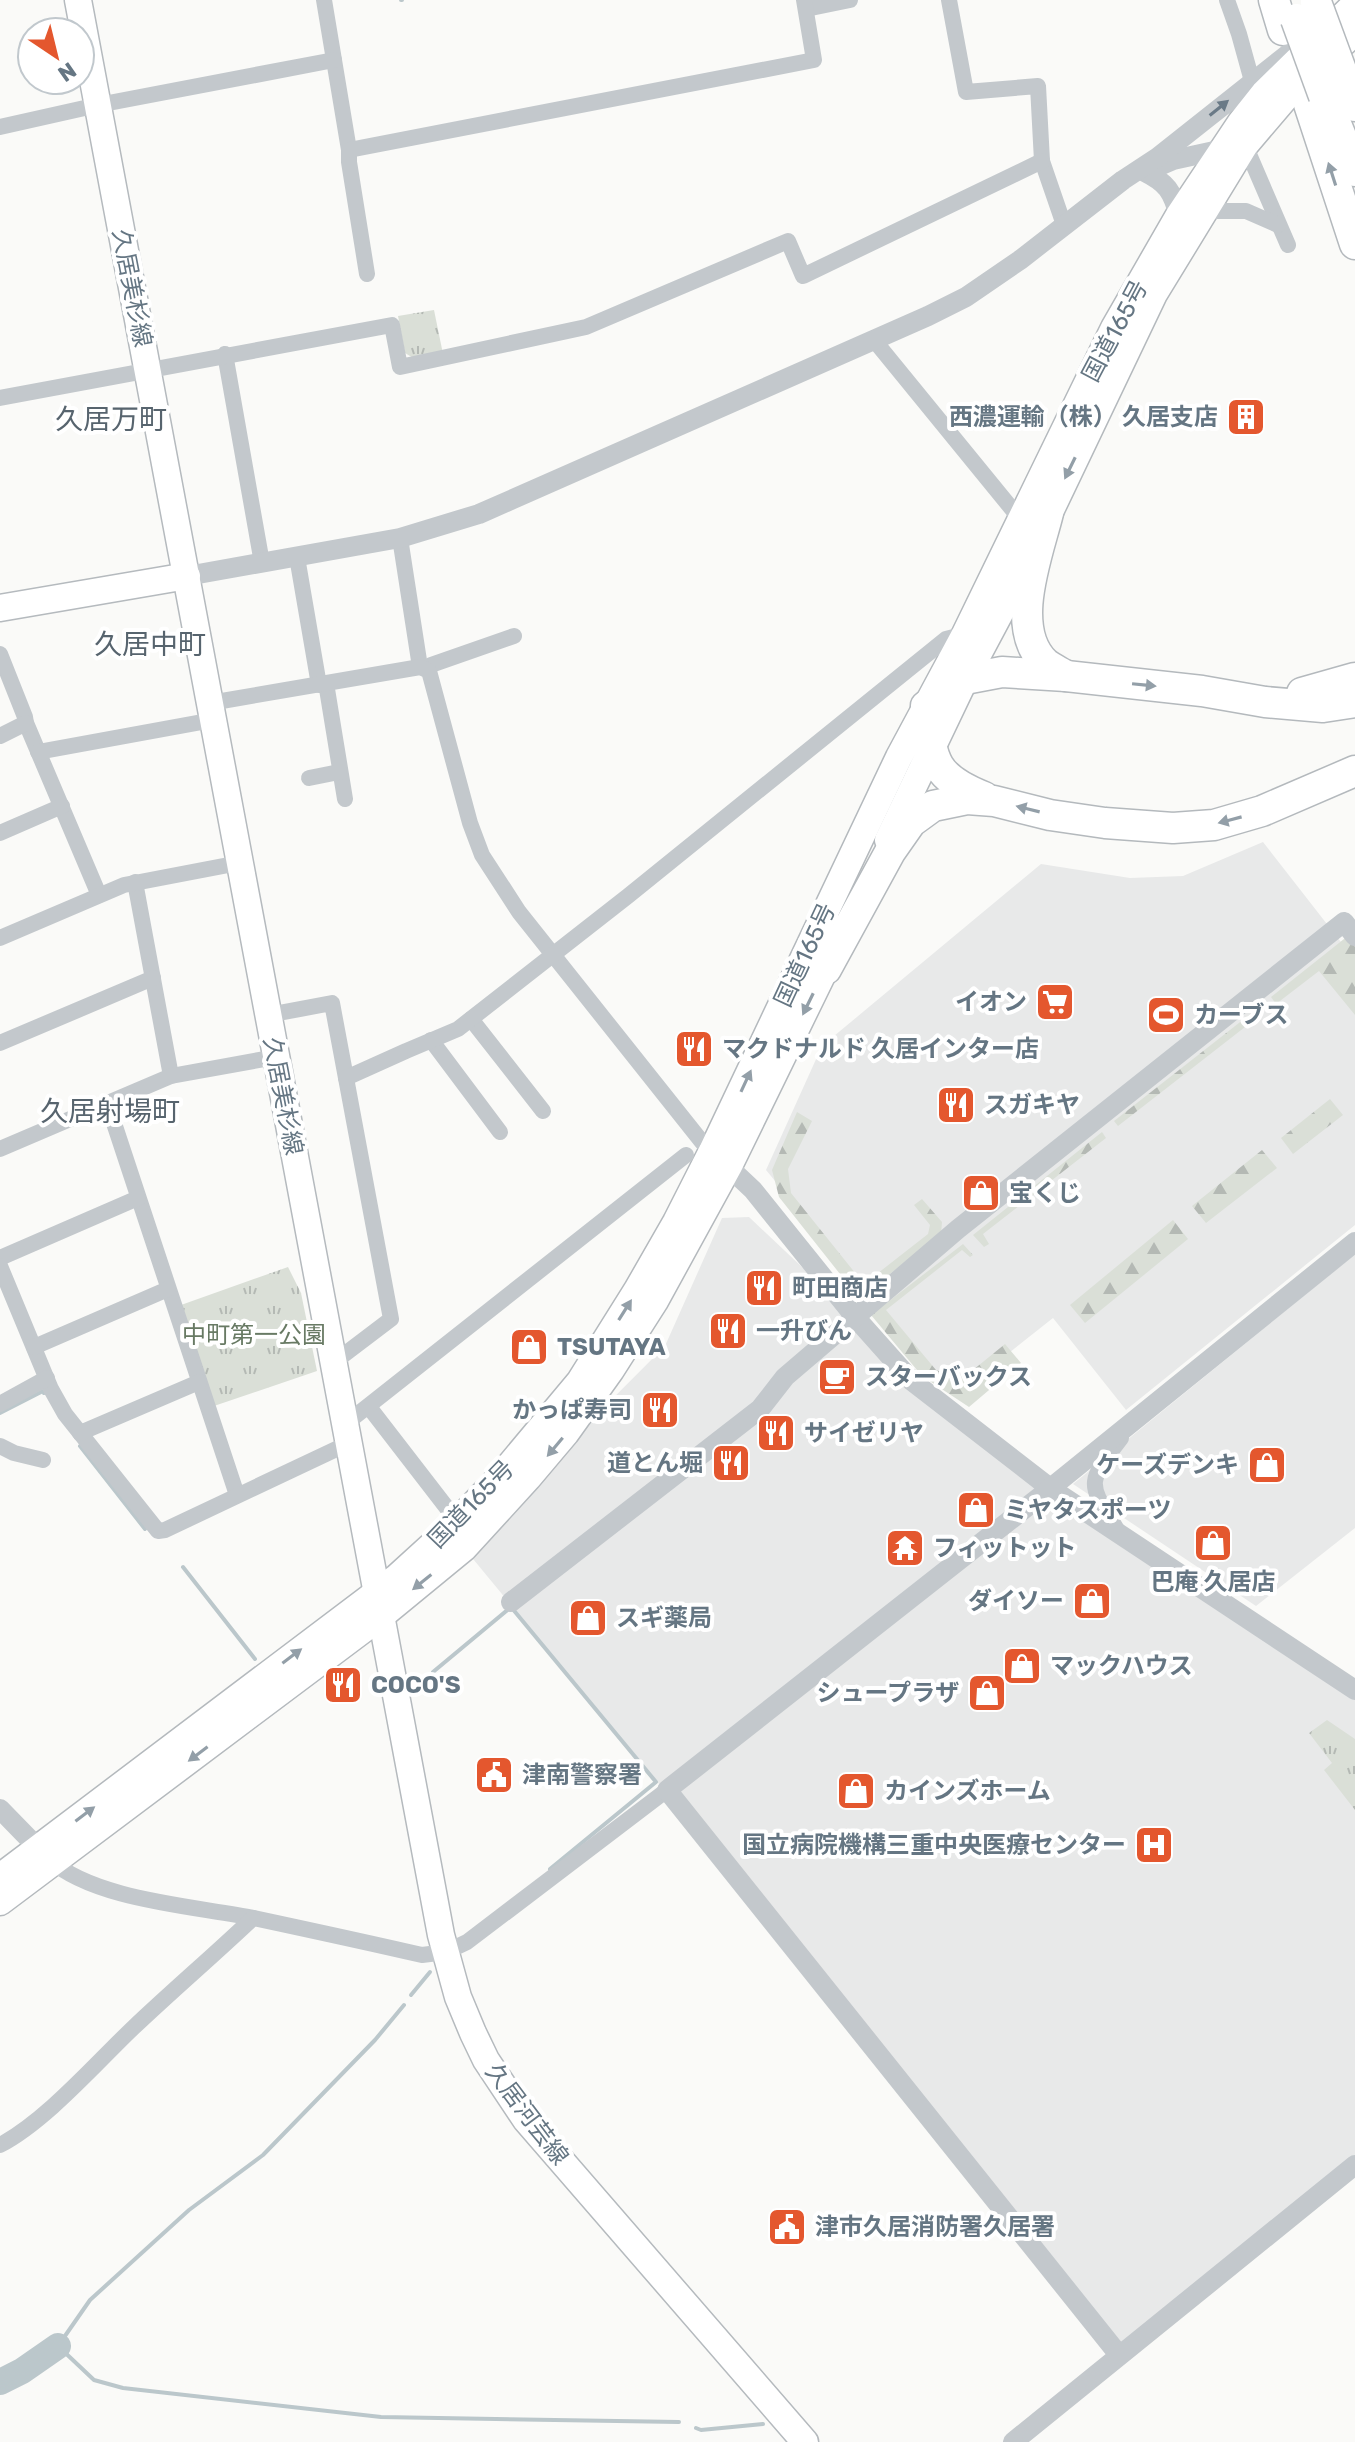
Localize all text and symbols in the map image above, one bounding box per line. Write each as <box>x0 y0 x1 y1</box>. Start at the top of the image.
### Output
north arrow <box>16 16 96 96</box>
text: N <box>53 56 81 88</box>
one-way arrow <box>1208 100 1228 117</box>
one-way arrow <box>1325 162 1338 186</box>
street label: 久居美杉線 <box>107 226 157 350</box>
street label: 国道165号 <box>1077 275 1153 387</box>
building icon: 西濃運輸（株） 久居支店 <box>1225 396 1267 438</box>
district label: 久居万町 <box>55 403 167 436</box>
place label: 西濃運輸（株） 久居支店 <box>949 403 1218 431</box>
one-way arrow <box>1063 456 1077 480</box>
district label: 久居中町 <box>94 628 206 661</box>
one-way arrow <box>1132 678 1157 691</box>
one-way arrow <box>1016 803 1041 815</box>
one-way arrow <box>1217 815 1242 827</box>
street label: 国道165号 <box>769 899 841 1011</box>
supermarket icon: イオン <box>1034 981 1076 1023</box>
place label: イオン <box>955 988 1027 1016</box>
one-way arrow <box>801 993 815 1016</box>
sports icon: カーブス <box>1145 994 1187 1036</box>
place label: カーブス <box>1194 1001 1289 1029</box>
restaurant icon: マクドナルド 久居インター店 <box>673 1028 715 1070</box>
street label: 久居美杉線 <box>258 1034 308 1158</box>
place label: マクドナルド 久居インター店 <box>722 1035 1039 1063</box>
one-way arrow <box>739 1069 753 1092</box>
restaurant icon: スガキヤ <box>935 1084 977 1126</box>
place label: スガキヤ <box>984 1091 1080 1119</box>
district label: 久居射場町 <box>40 1095 180 1128</box>
shop icon: 宝くじ <box>960 1172 1002 1214</box>
place label: 宝くじ <box>1009 1179 1081 1207</box>
restaurant icon: 町田商店 <box>743 1267 785 1309</box>
place label: 町田商店 <box>792 1274 888 1302</box>
one-way arrow <box>617 1299 631 1321</box>
restaurant icon: 一升びん <box>707 1310 749 1352</box>
place label: 一升びん <box>756 1317 852 1345</box>
park label: 中町第一公園 <box>182 1321 326 1349</box>
shop icon: TSUTAYA <box>508 1326 550 1368</box>
place label: TSUTAYA <box>557 1333 666 1361</box>
cafe icon: スターバックス <box>816 1356 858 1398</box>
place label: スターバックス <box>865 1363 1032 1391</box>
restaurant icon: かっぱ寿司 <box>639 1389 681 1431</box>
place label: かっぱ寿司 <box>512 1396 632 1424</box>
restaurant icon: サイゼリヤ <box>755 1412 797 1454</box>
place label: サイゼリヤ <box>804 1419 924 1447</box>
one-way arrow <box>546 1437 564 1456</box>
restaurant icon: 道とん堀 <box>710 1442 752 1484</box>
shop icon: ケーズデンキ <box>1246 1444 1288 1486</box>
place label: 道とん堀 <box>607 1449 703 1477</box>
place label: ケーズデンキ <box>1096 1451 1239 1479</box>
street label: 国道165号 <box>422 1454 520 1554</box>
shop icon: ミヤタスポーツ <box>955 1489 997 1531</box>
place label: ミヤタスポーツ <box>1004 1496 1172 1524</box>
shop icon: 巴庵 久居店 <box>1192 1522 1234 1564</box>
temple icon: フィットット <box>884 1527 926 1569</box>
place label: フィットット <box>933 1534 1077 1562</box>
place label: 巴庵 久居店 <box>1150 1568 1276 1596</box>
one-way arrow <box>412 1573 432 1590</box>
shop icon: ダイソー <box>1071 1580 1113 1622</box>
place label: ダイソー <box>968 1587 1064 1615</box>
shop icon: スギ薬局 <box>567 1597 609 1639</box>
place label: スギ薬局 <box>616 1604 712 1632</box>
shop icon: マックハウス <box>1001 1645 1043 1687</box>
one-way arrow <box>282 1649 302 1665</box>
place label: マックハウス <box>1050 1652 1193 1680</box>
restaurant icon: COCO'S <box>322 1664 364 1706</box>
place label: COCO'S <box>371 1671 461 1699</box>
shop icon: シュープラザ <box>966 1672 1008 1714</box>
place label: シュープラザ <box>816 1679 959 1707</box>
one-way arrow <box>187 1746 208 1762</box>
public building icon: 津南警察署 <box>473 1754 515 1796</box>
place label: 津南警察署 <box>522 1761 642 1789</box>
shop icon: カインズホーム <box>835 1770 877 1812</box>
place label: カインズホーム <box>884 1777 1051 1805</box>
one-way arrow <box>75 1806 95 1822</box>
hospital icon: 国立病院機構三重中央医療センター <box>1133 1824 1175 1866</box>
place label: 国立病院機構三重中央医療センター <box>742 1831 1126 1859</box>
street label: 久居河芸線 <box>480 2058 574 2170</box>
public building icon: 津市久居消防署久居署 <box>766 2206 808 2248</box>
place label: 津市久居消防署久居署 <box>815 2213 1055 2241</box>

